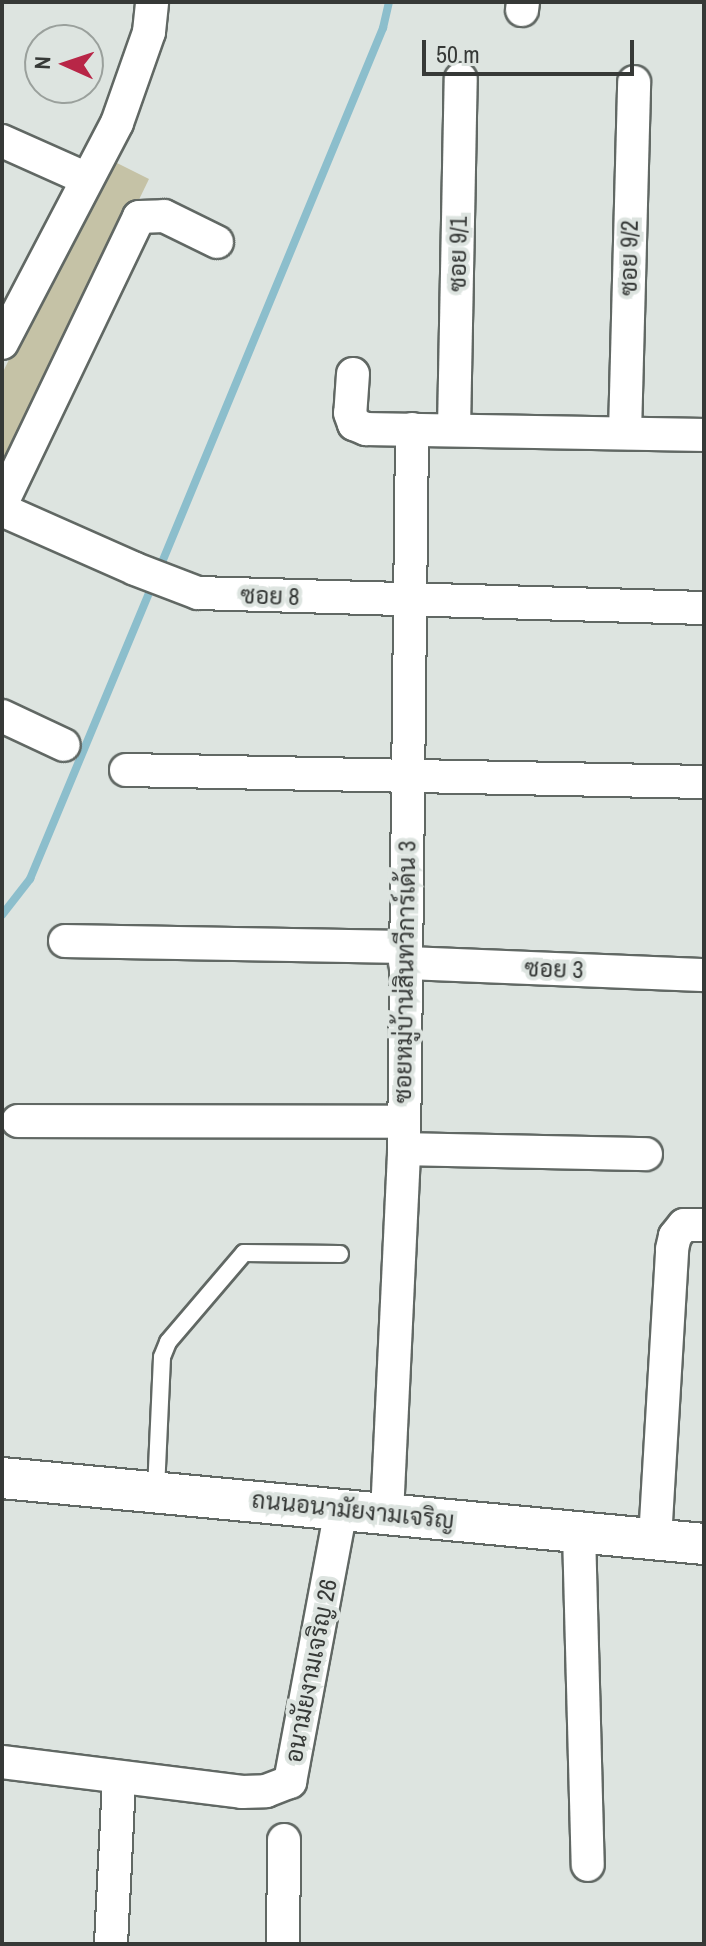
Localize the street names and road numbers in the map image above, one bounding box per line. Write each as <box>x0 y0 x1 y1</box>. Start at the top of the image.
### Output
street label: ซอย 9/1 <box>443 216 473 292</box>
street label: ซอย 9/2 <box>614 220 644 296</box>
street label: ซอย 8 <box>240 581 300 611</box>
street label: ซอยหมู่บ้าน่สินทวีการ์เด้น 3 <box>388 840 422 1104</box>
street label: ซอย 3 <box>524 954 584 984</box>
street label: ถนนอนามัยงามเจริญ <box>250 1485 456 1535</box>
street label: อนามัยงามเจริญ 26 <box>279 1577 343 1765</box>

